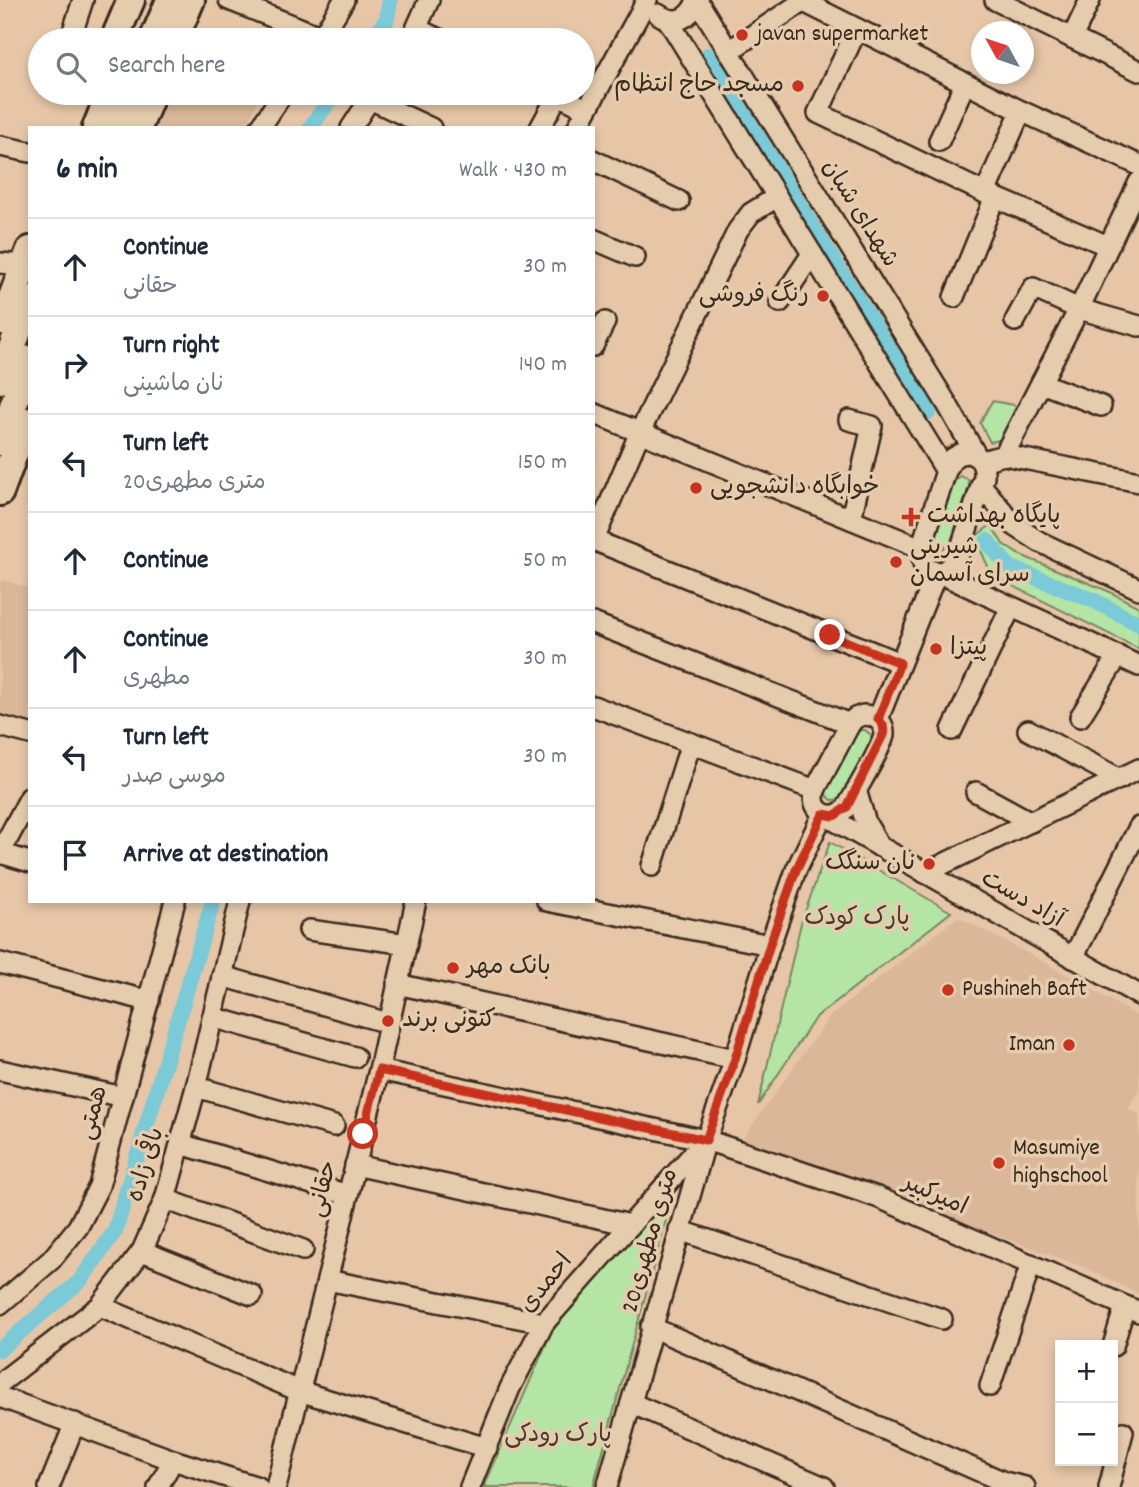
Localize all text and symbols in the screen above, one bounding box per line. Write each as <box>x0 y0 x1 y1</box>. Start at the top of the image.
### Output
place label: javan supermarket <box>754 18 928 52</box>
north arrow <box>971 21 1034 84</box>
marker: javan supermarket <box>734 27 750 43</box>
search box <box>28 28 595 105</box>
icon: search <box>52 48 90 86</box>
text: Search here <box>108 48 226 85</box>
place label: مسجد حاج انتظام <box>614 69 784 103</box>
marker: مسجد حاج انتظام <box>790 78 806 94</box>
text: 6 min <box>56 150 118 193</box>
street label: شهدای شبان <box>812 153 906 275</box>
text: Walk · 430 m <box>459 155 567 188</box>
text: Continue <box>123 230 208 267</box>
icon: ahead <box>56 248 94 286</box>
text: 30 m <box>523 251 567 284</box>
text: حقانی <box>123 271 178 304</box>
place label: رنگ فروشی <box>699 279 809 313</box>
marker: رنگ فروشی <box>815 288 831 304</box>
text: Turn right <box>123 328 220 365</box>
icon: right <box>56 346 94 384</box>
text: 140 m <box>519 349 567 382</box>
text: نان ماشینی <box>123 369 223 402</box>
text: Turn left <box>123 426 209 463</box>
icon: left <box>56 444 94 482</box>
text: 150 m <box>518 447 567 480</box>
text: 20متری مطهری <box>123 467 266 500</box>
place label: خوابگاه دانشجویی <box>710 471 880 505</box>
marker: خوابگاه دانشجویی <box>688 480 704 496</box>
place label: پایگاه بهداشت <box>927 500 1061 534</box>
marker: پایگاه بهداشت <box>901 507 921 527</box>
place label: شیرینی سرای آسمان <box>910 531 1030 593</box>
icon: ahead <box>56 542 94 580</box>
text: Continue <box>123 543 208 580</box>
text: 50 m <box>523 545 567 578</box>
marker: شیرینی سرای آسمان <box>888 554 904 570</box>
route end <box>814 619 845 650</box>
text: Continue <box>123 622 208 659</box>
place label: پیتزا <box>950 632 987 666</box>
icon: ahead <box>56 640 94 678</box>
marker: پیتزا <box>928 641 944 657</box>
text: 30 m <box>523 643 567 676</box>
text: مطهری <box>123 663 190 696</box>
text: Turn left <box>123 720 209 757</box>
icon: left <box>56 738 94 776</box>
text: 30 m <box>523 741 567 774</box>
text: موسی صدر <box>123 761 226 794</box>
icon: arrive <box>56 836 94 874</box>
text: Arrive at destination <box>123 837 328 874</box>
place label: نان سنگک <box>825 847 915 881</box>
marker: نان سنگک <box>921 856 937 872</box>
street label: آزاد دست <box>974 863 1071 938</box>
park label: پارک کودک <box>804 902 910 936</box>
place label: بانک مهر <box>465 951 551 985</box>
marker: بانک مهر <box>445 960 461 976</box>
place label: Pushineh Baft <box>962 973 1087 1007</box>
marker: Pushineh Baft <box>940 982 956 998</box>
place label: کتونی برند <box>402 1004 496 1038</box>
marker: کتونی برند <box>380 1013 396 1029</box>
place label: Iman <box>1009 1028 1055 1062</box>
marker: Iman <box>1061 1037 1077 1053</box>
street label: همتی <box>70 1082 118 1144</box>
route start <box>347 1118 378 1149</box>
street label: باقی زاده <box>119 1123 174 1206</box>
place label: Masumiye highschool <box>1013 1132 1108 1194</box>
marker: Masumiye highschool <box>991 1155 1007 1171</box>
street label: حقانی <box>301 1157 347 1221</box>
street label: 20متری مطهری <box>614 1165 688 1317</box>
street label: امیرکبیر <box>895 1166 973 1225</box>
street label: احمدی <box>512 1247 582 1321</box>
map controls <box>1055 1340 1118 1466</box>
button: + <box>1055 1340 1118 1403</box>
button: − <box>1055 1403 1118 1466</box>
park label: پارک رودکی <box>504 1419 612 1453</box>

